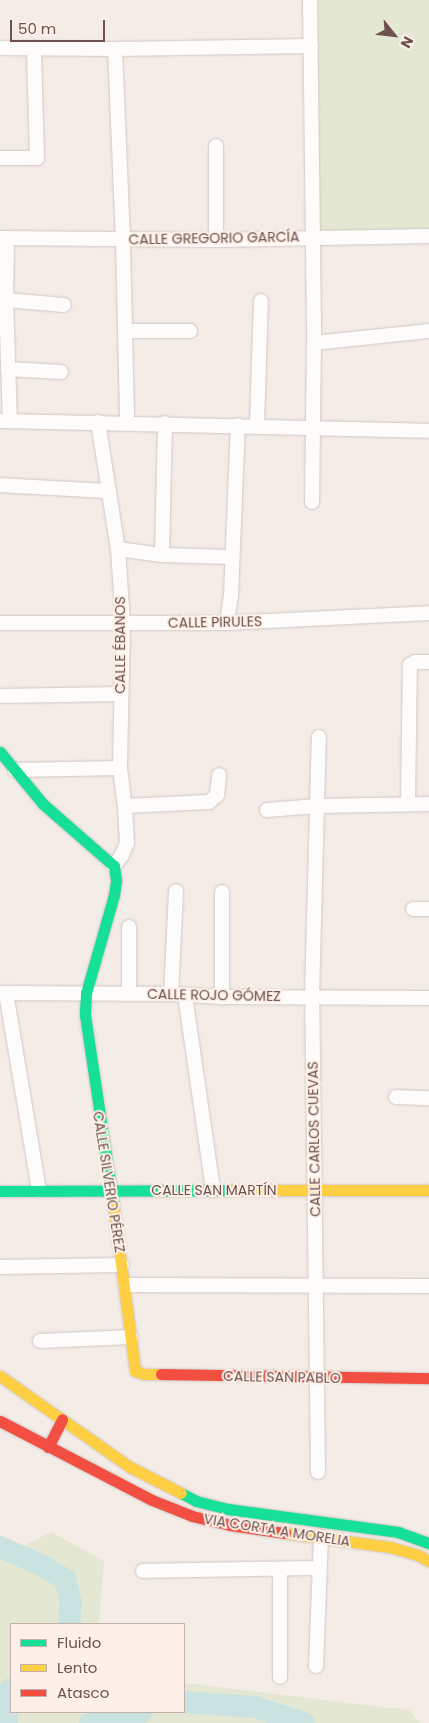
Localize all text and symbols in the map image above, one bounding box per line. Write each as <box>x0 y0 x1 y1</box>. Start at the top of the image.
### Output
scale bar <box>12 10 108 42</box>
north arrow <box>369 10 419 60</box>
text: 50 m <box>18 18 56 39</box>
text: N <box>396 33 418 52</box>
street label: CALLE GREGORIO GARCÍA <box>128 228 300 248</box>
street label: CALLE ÉBANOS <box>112 596 128 694</box>
street label: CALLE PIRULES <box>168 613 262 631</box>
street label: CALLE ROJO GÓMEZ <box>147 985 281 1005</box>
street label: CALLE CARLOS CUEVAS <box>304 1061 324 1217</box>
street label: CALLE SILVERIO PÉREZ <box>90 1110 128 1254</box>
street label: CALLE SAN MARTÍN <box>151 1182 277 1198</box>
street label: CALLE SAN PABLO <box>223 1368 341 1386</box>
street label: VIA CORTA A MORELIA <box>203 1510 351 1550</box>
legend <box>10 1623 185 1713</box>
text: Fluido <box>57 1632 101 1653</box>
text: Lento <box>57 1657 97 1678</box>
text: Atasco <box>57 1682 109 1703</box>

